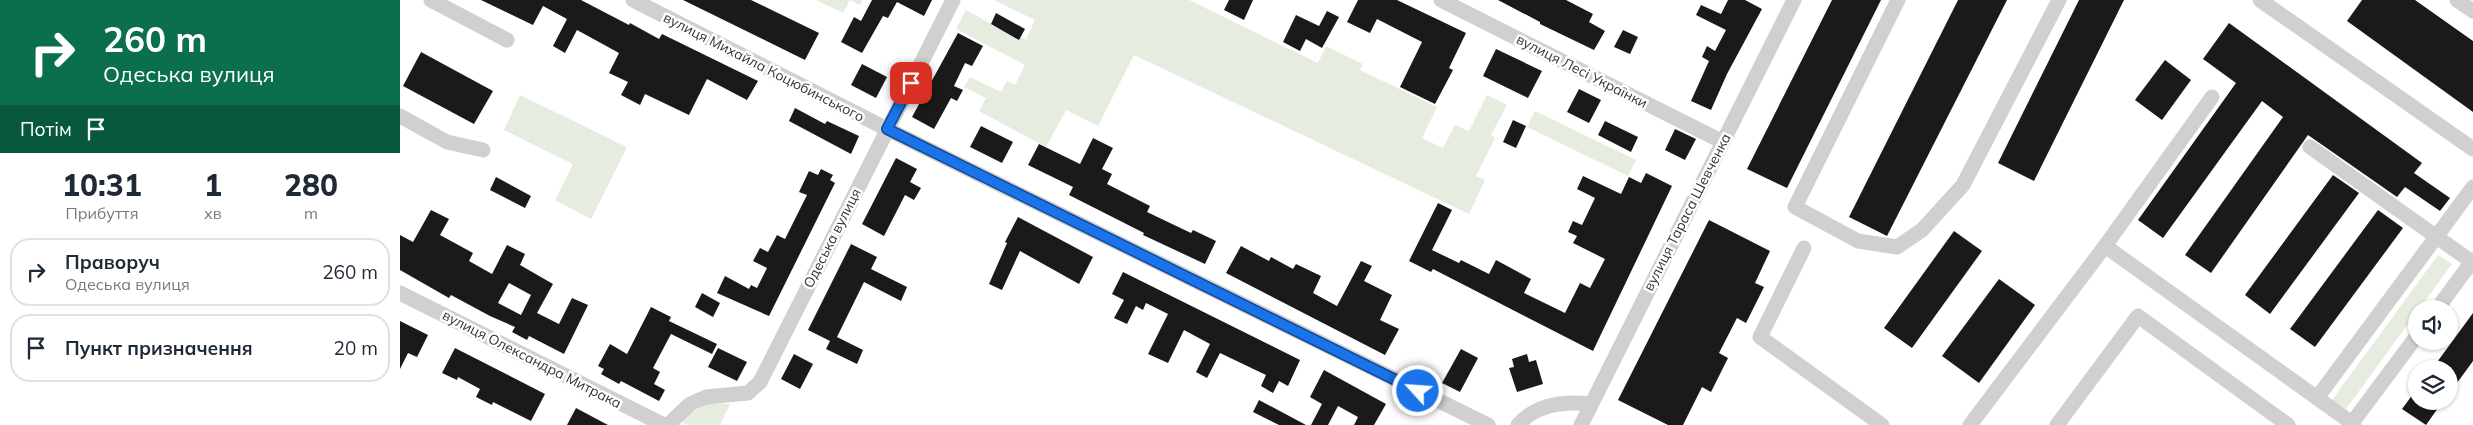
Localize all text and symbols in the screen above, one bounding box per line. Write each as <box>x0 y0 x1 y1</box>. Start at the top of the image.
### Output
street label: вулиця Михайла Коцюбинського <box>661 8 867 126</box>
text: 260 m <box>103 17 207 61</box>
icon: right <box>20 20 85 85</box>
street label: вулиця Лесі Українки <box>1513 30 1651 112</box>
text: Одеська вулиця <box>103 60 275 88</box>
pin <box>890 62 932 104</box>
icon: arrive <box>897 69 925 97</box>
icon: arrive <box>82 115 110 143</box>
text: Потім <box>20 117 72 141</box>
street label: вулиця Тараса Шевченка <box>1639 130 1735 294</box>
text: 10:31 <box>62 166 142 204</box>
text: 1 <box>204 166 222 204</box>
text: 280 <box>284 166 338 204</box>
street label: Одеська вулиця <box>799 185 865 291</box>
text: Прибуття <box>65 203 138 223</box>
text: хв <box>204 203 222 223</box>
text: m <box>304 203 318 223</box>
text: Праворуч <box>65 250 160 274</box>
icon: right <box>22 258 50 286</box>
text: 260 m <box>322 260 378 284</box>
text: Одеська вулиця <box>65 274 190 294</box>
map controls <box>2408 300 2458 410</box>
button: sound <box>2408 300 2458 350</box>
street label: вулиця Олександра Митрака <box>439 306 625 412</box>
icon: arrive <box>22 334 50 362</box>
text: Пункт призначення <box>65 336 253 360</box>
text: 20 m <box>334 336 378 360</box>
button: layers <box>2408 360 2458 410</box>
position arrow <box>1391 364 1443 416</box>

